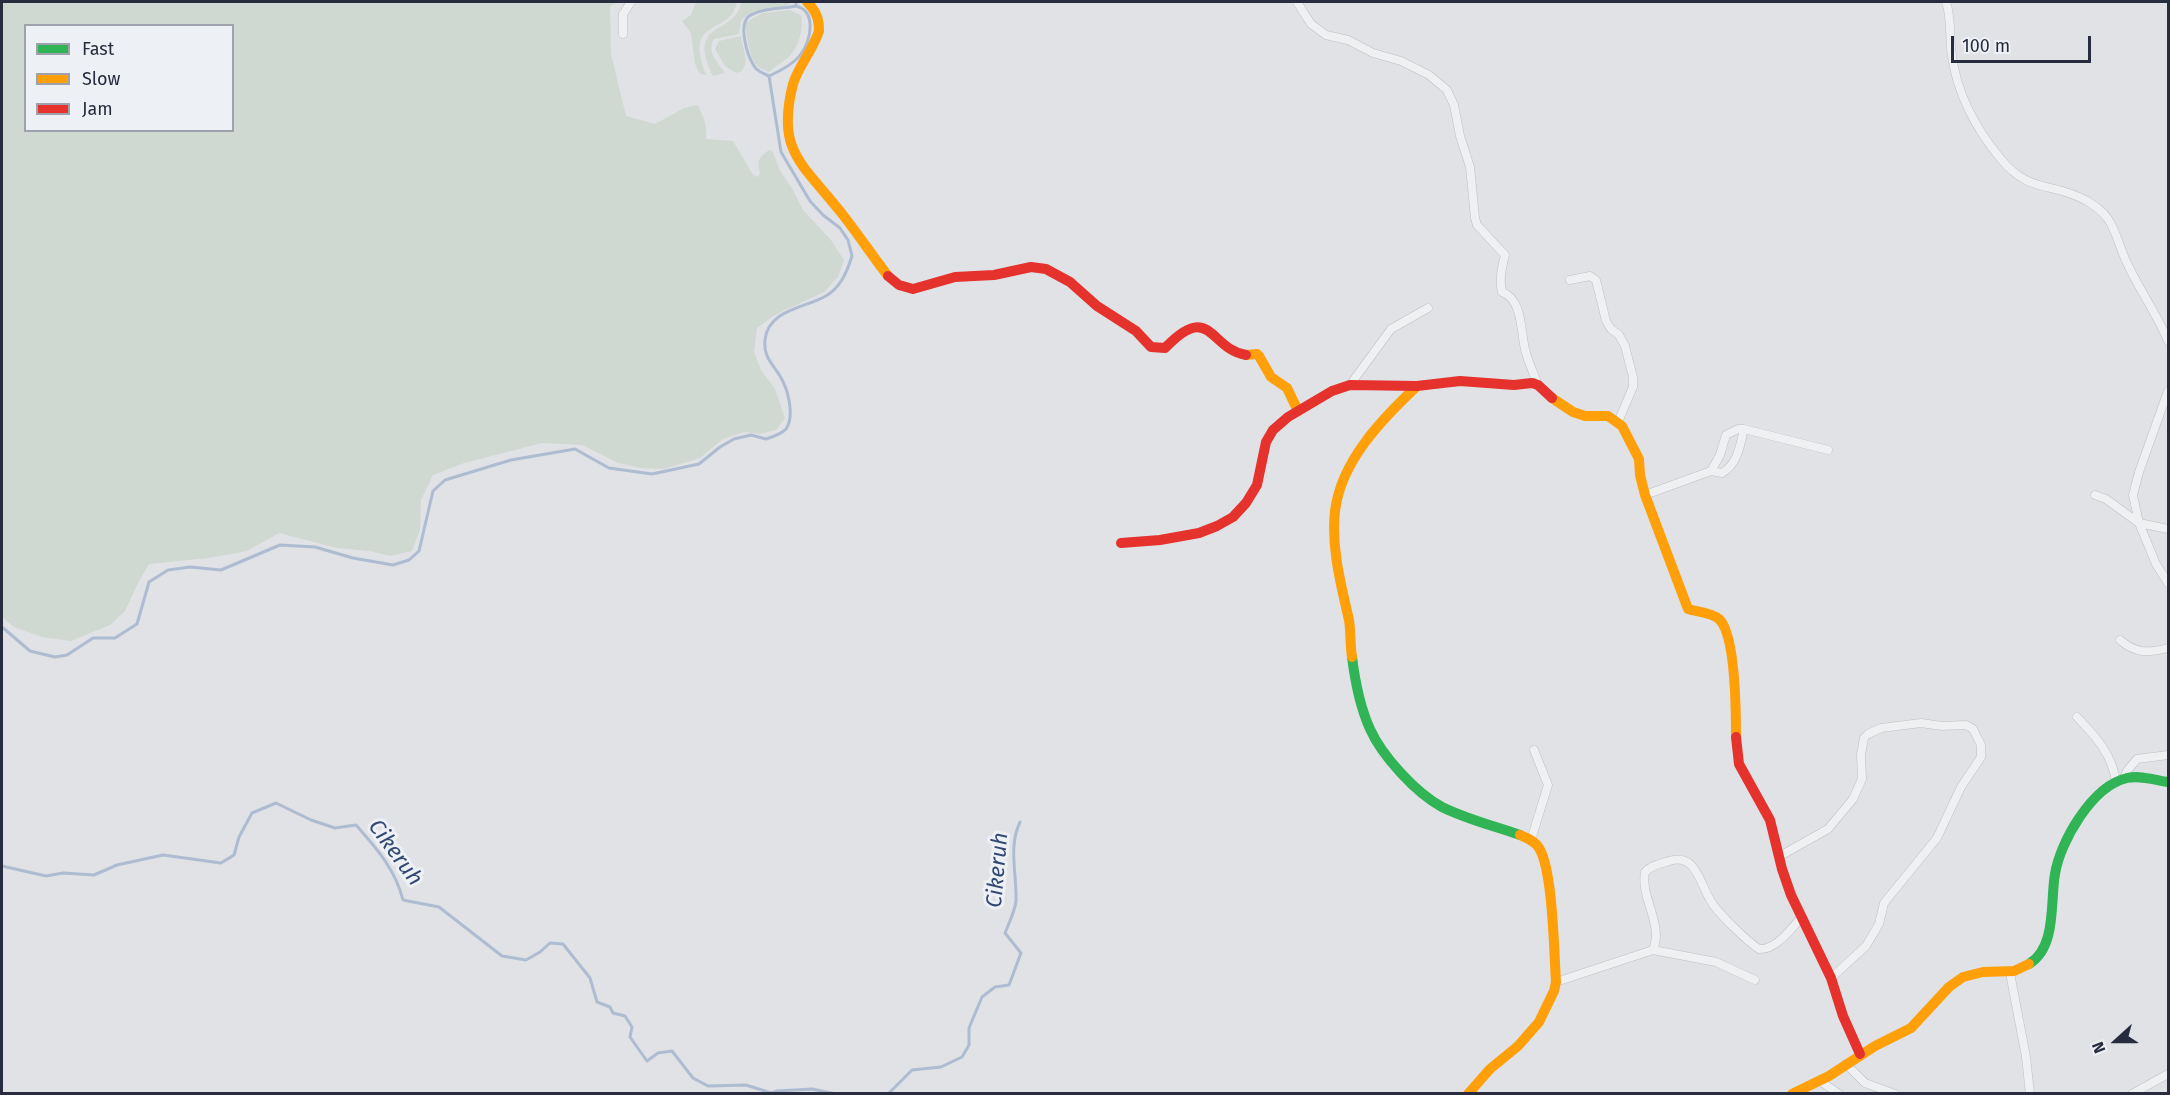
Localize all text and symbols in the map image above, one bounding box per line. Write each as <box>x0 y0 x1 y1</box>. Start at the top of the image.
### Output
legend <box>24 24 234 132</box>
scale bar <box>1954 24 2094 62</box>
text: 100 m <box>1962 35 2010 57</box>
text: Fast <box>82 38 114 60</box>
text: Slow <box>82 68 120 90</box>
text: Jam <box>82 98 113 120</box>
water label: Cikeruh <box>362 815 428 891</box>
water label: Cikeruh <box>982 831 1014 909</box>
north arrow <box>2086 1011 2146 1071</box>
text: N <box>2088 1039 2110 1056</box>

